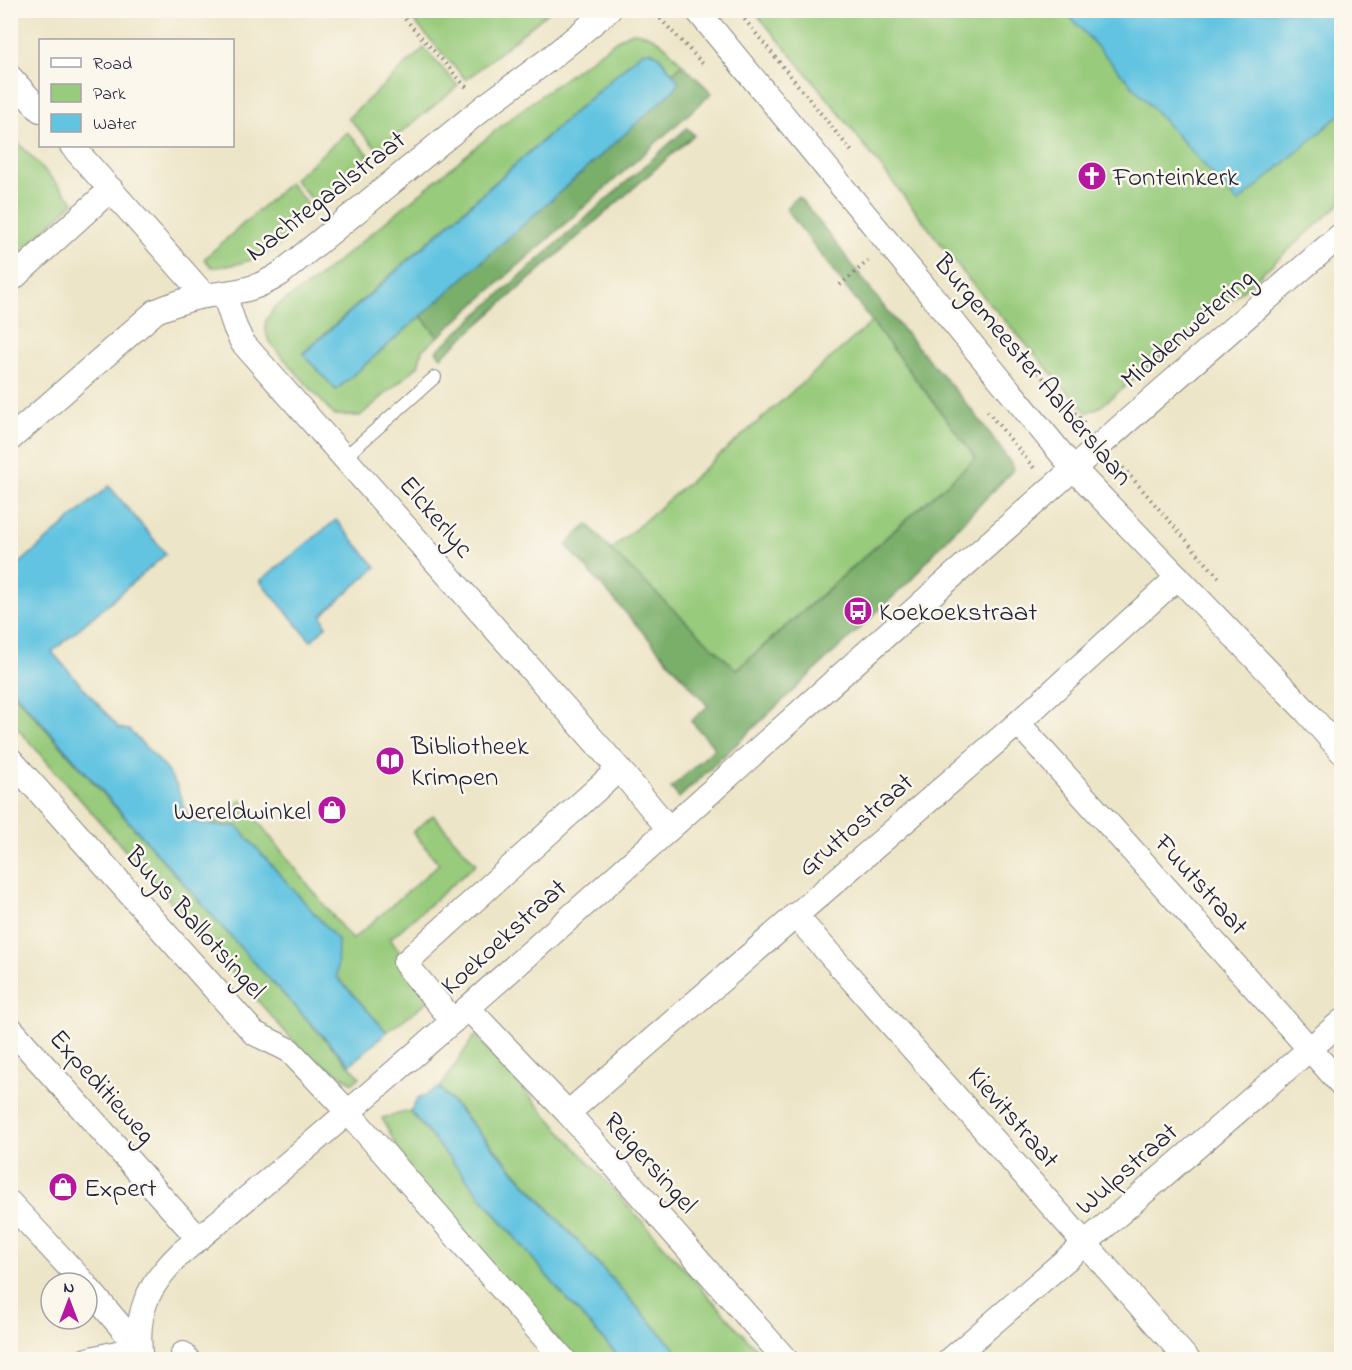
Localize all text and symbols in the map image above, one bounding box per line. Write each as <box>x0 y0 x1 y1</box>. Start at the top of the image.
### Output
legend <box>39 39 234 147</box>
text: Road <box>93 52 132 78</box>
text: Park <box>93 82 126 108</box>
text: Water <box>93 112 137 138</box>
street label: Nachtegaalstraat <box>238 122 415 272</box>
place label: Fonteinkerk <box>1112 159 1239 198</box>
church icon: Fonteinkerk <box>1076 160 1108 192</box>
street label: Burgemeester Aalberslaan <box>922 245 1141 495</box>
street label: Middenwetering <box>1113 260 1264 399</box>
street label: Elckerlyc <box>388 468 482 567</box>
place label: Koekoekstraat <box>879 594 1037 633</box>
bus stop icon: Koekoekstraat <box>842 595 874 627</box>
place label: Bibliotheek Krimpen <box>410 728 529 798</box>
library icon: Bibliotheek Krimpen <box>374 745 406 777</box>
street label: Gruttostraat <box>790 765 923 887</box>
place label: Wereldwinkel <box>173 793 311 832</box>
shop icon: Wereldwinkel <box>316 794 348 826</box>
street label: Fuutstraat <box>1143 825 1256 945</box>
street label: Buys Ballotsingel <box>114 838 274 1009</box>
street label: Koekoekstraat <box>433 870 577 1005</box>
street label: Expeditieweg <box>39 1021 164 1154</box>
street label: Kievitstraat <box>957 1059 1067 1178</box>
street label: Reigersingel <box>593 1104 706 1223</box>
street label: Wulpstraat <box>1068 1114 1188 1226</box>
place label: Expert <box>84 1170 157 1209</box>
shop icon: Expert <box>47 1171 79 1203</box>
north arrow <box>39 1271 99 1331</box>
text: N <box>64 1276 75 1300</box>

